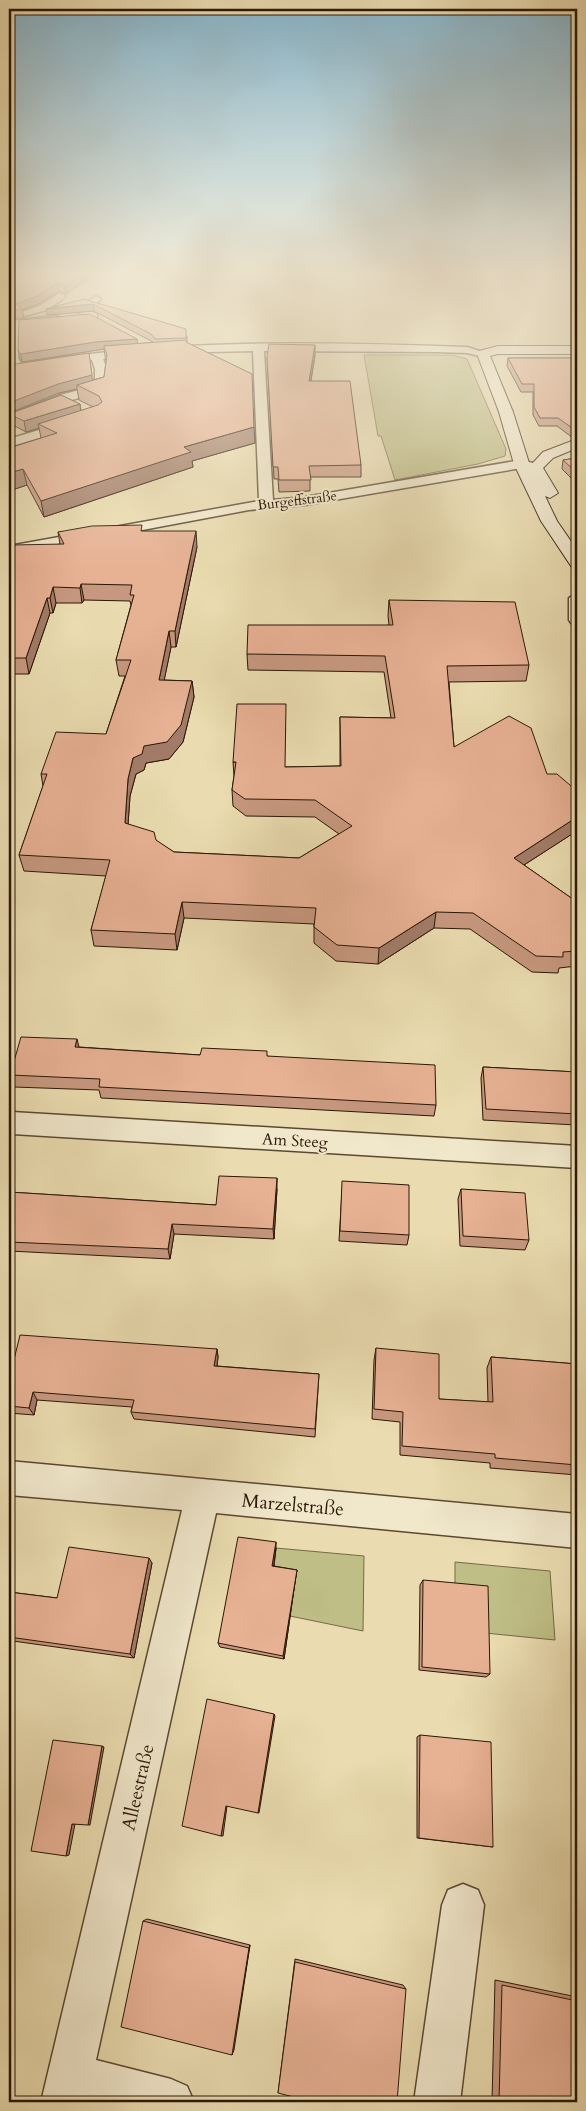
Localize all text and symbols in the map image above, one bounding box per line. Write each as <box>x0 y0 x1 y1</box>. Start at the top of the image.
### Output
street label: Burgeffstraße <box>256 486 338 515</box>
street label: Am Steeg <box>262 1128 328 1154</box>
street label: Marzelstraße <box>241 1488 345 1522</box>
street label: Alleestraße <box>115 1741 161 1833</box>

